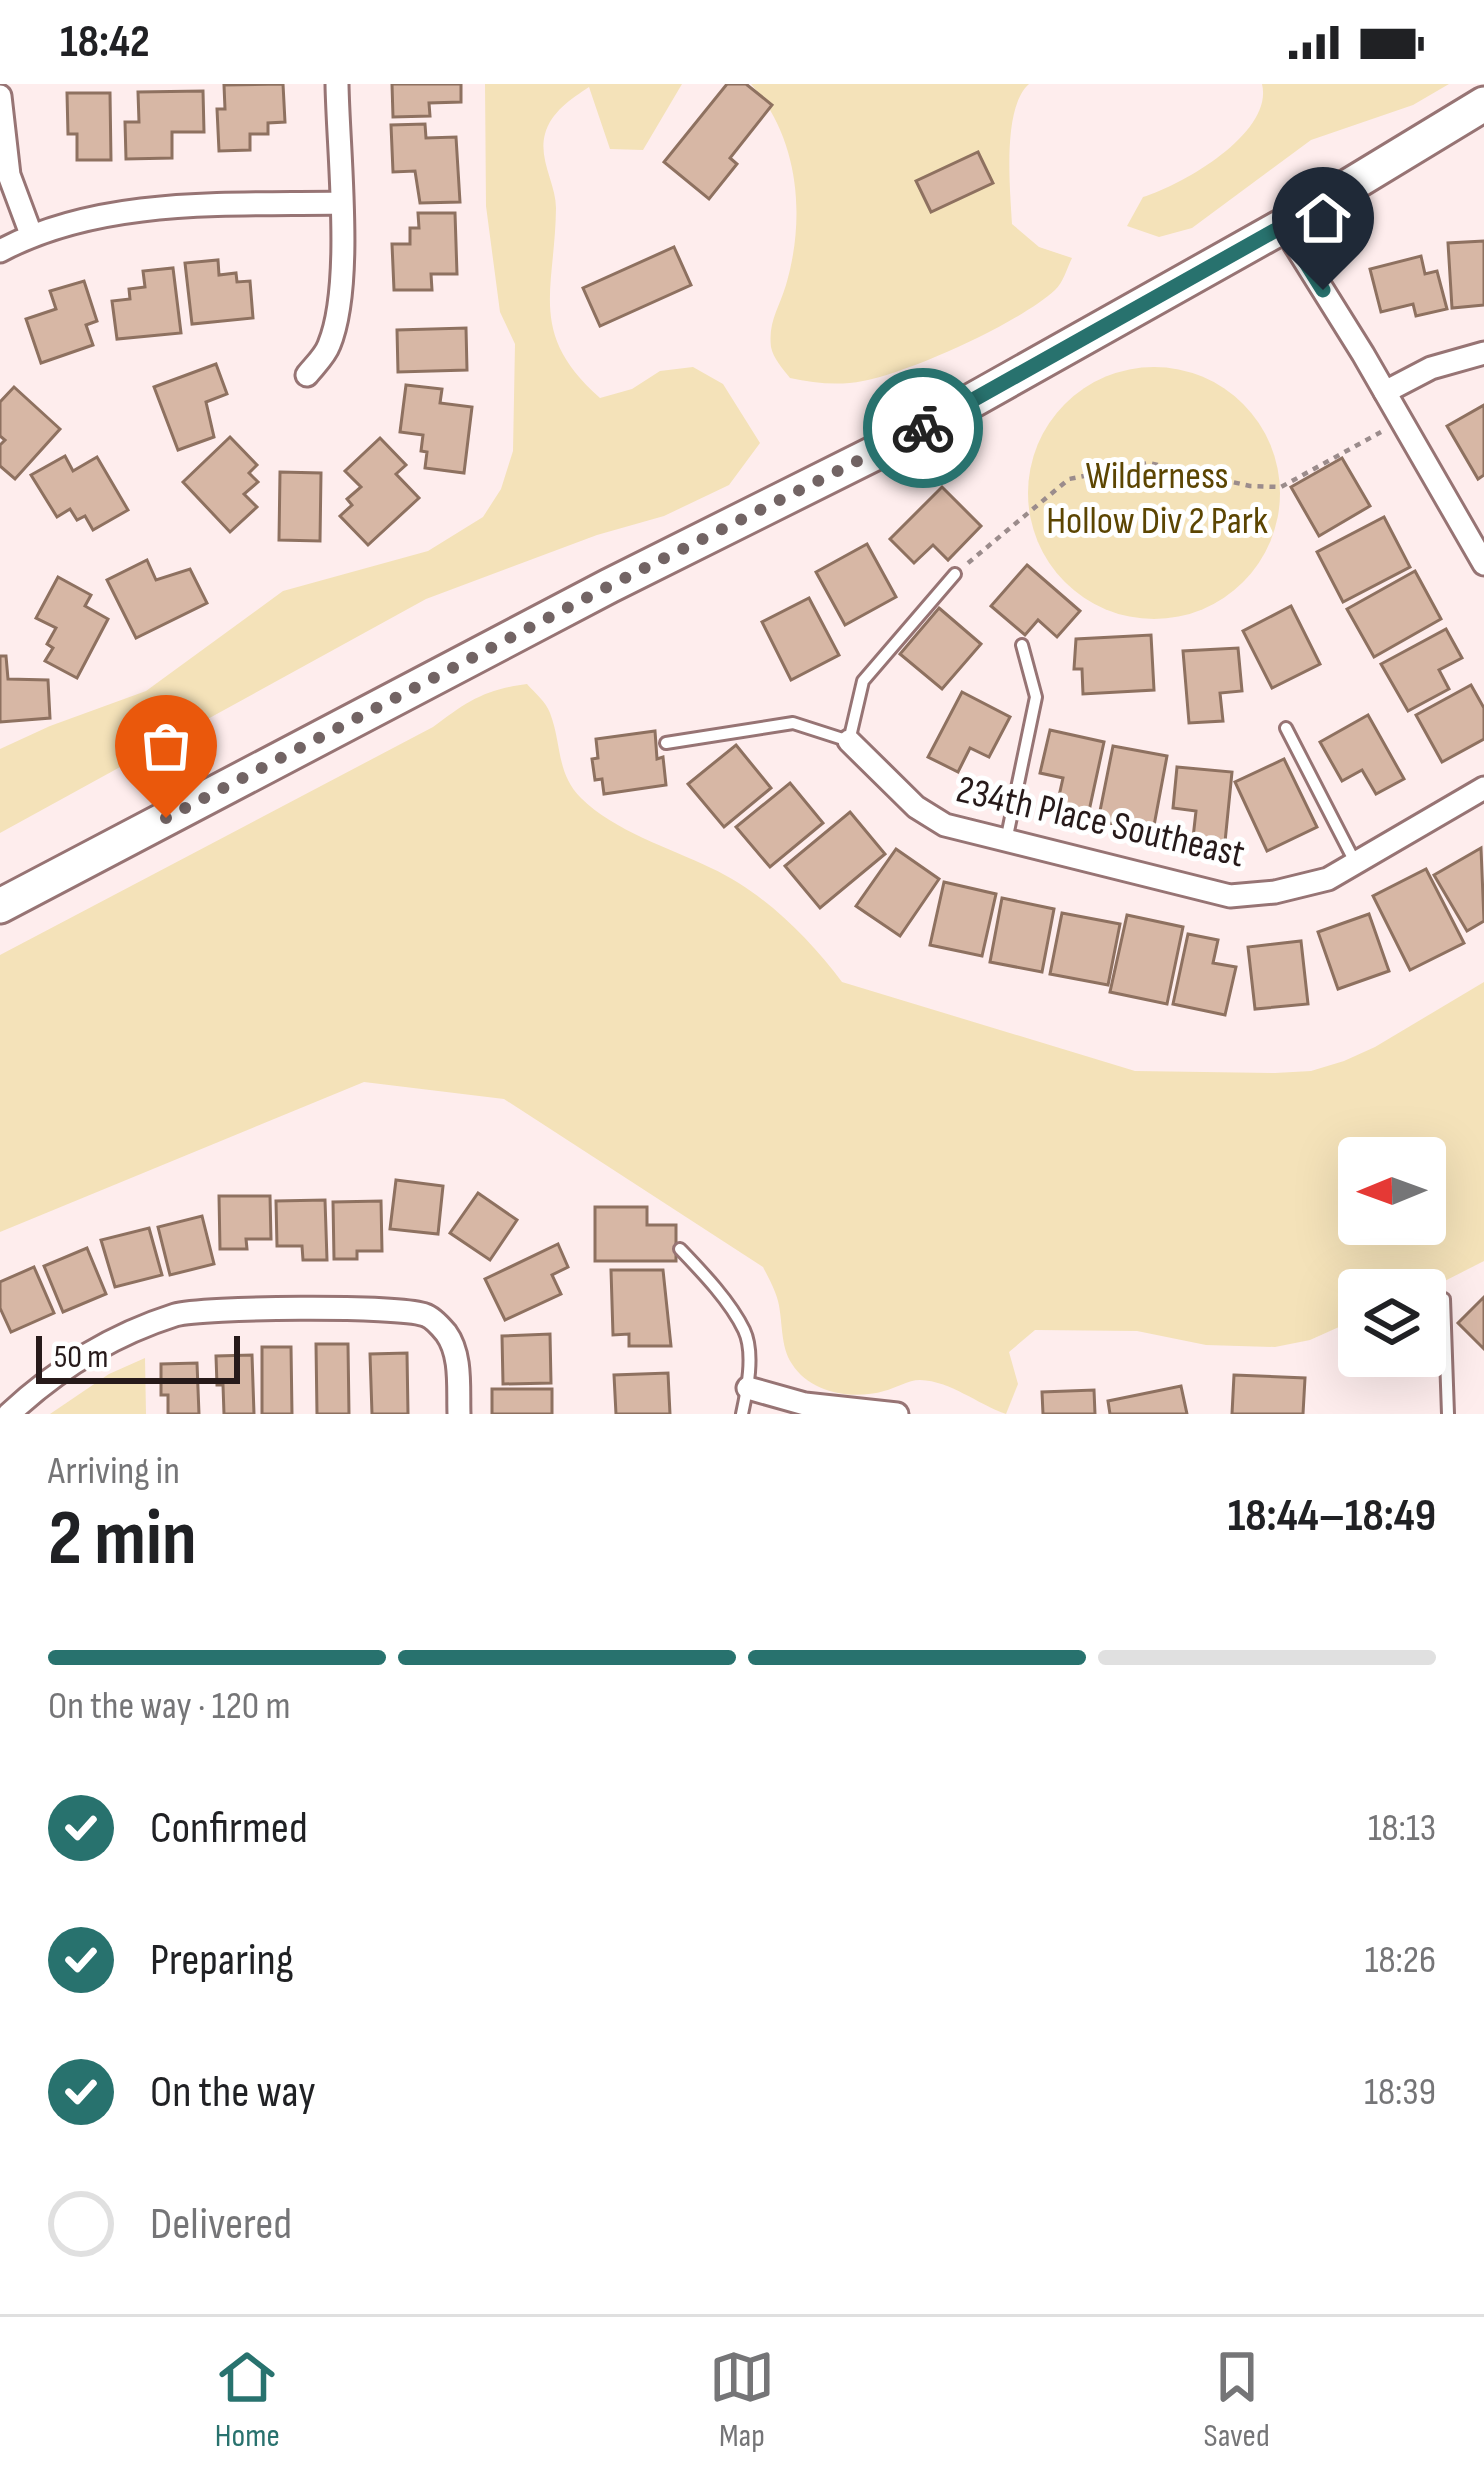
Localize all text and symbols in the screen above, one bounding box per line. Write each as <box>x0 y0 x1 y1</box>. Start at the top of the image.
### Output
text: 18:42 <box>60 15 150 70</box>
pin <box>1272 167 1374 290</box>
icon: home <box>1290 185 1356 251</box>
courier <box>863 368 983 488</box>
icon: bike <box>890 395 956 461</box>
park label: Wilderness Hollow Div 2 Park <box>1046 453 1268 545</box>
pin <box>115 695 217 818</box>
icon: bag <box>133 713 199 779</box>
street label: 234th Place Southeast <box>952 766 1249 878</box>
north arrow <box>1338 1137 1446 1245</box>
map controls <box>1338 1137 1446 1377</box>
button: layers <box>1338 1269 1446 1377</box>
scale bar <box>36 1330 240 1383</box>
text: 50 m <box>54 1337 108 1377</box>
text: Arriving in <box>48 1448 180 1495</box>
text: 18:44–18:49 <box>1228 1489 1436 1544</box>
text: 2 min <box>48 1493 197 1586</box>
text: On the way · 120 m <box>48 1683 290 1730</box>
icon: check <box>48 1795 114 1861</box>
text: Confirmed <box>150 1801 308 1856</box>
text: 18:13 <box>1368 1805 1436 1852</box>
icon: check <box>48 1927 114 1993</box>
text: Preparing <box>150 1933 294 1988</box>
text: 18:26 <box>1365 1937 1436 1984</box>
icon: check <box>48 2059 114 2125</box>
text: On the way <box>150 2065 316 2120</box>
text: 18:39 <box>1364 2069 1436 2116</box>
text: Delivered <box>150 2197 292 2252</box>
tab: Home <box>214 2344 280 2456</box>
tab: Map <box>709 2344 775 2456</box>
tab: Saved <box>1204 2344 1270 2456</box>

